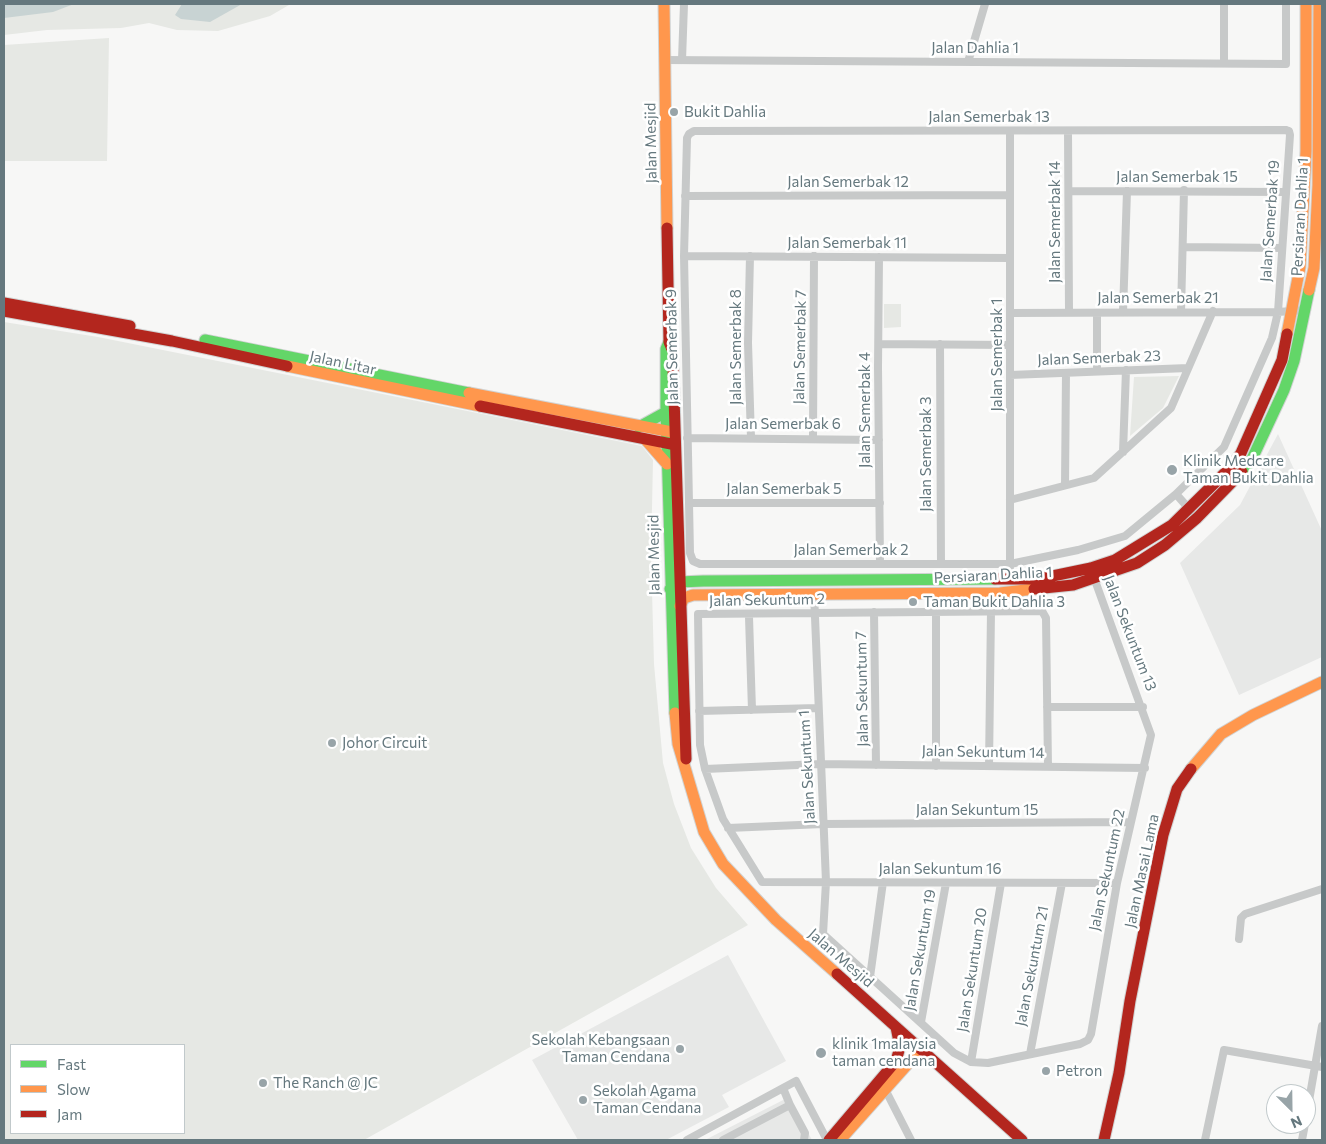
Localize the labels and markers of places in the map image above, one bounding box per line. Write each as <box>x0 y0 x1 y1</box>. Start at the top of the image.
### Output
place label: Bukit Dahlia <box>684 103 766 121</box>
marker: Bukit Dahlia <box>668 106 680 118</box>
place label: Klinik Medcare Taman Bukit Dahlia <box>1183 452 1314 487</box>
marker: Klinik Medcare Taman Bukit Dahlia <box>1165 463 1179 477</box>
place label: Taman Bukit Dahlia 3 <box>923 593 1065 611</box>
marker: Taman Bukit Dahlia 3 <box>907 596 919 608</box>
place label: Johor Circuit <box>342 734 427 752</box>
marker: Johor Circuit <box>326 737 338 749</box>
place label: Sekolah Kebangsaan Taman Cendana <box>531 1031 670 1066</box>
place label: klinik 1malaysia taman cendana <box>832 1035 936 1070</box>
marker: Sekolah Kebangsaan Taman Cendana <box>674 1043 686 1055</box>
marker: klinik 1malaysia taman cendana <box>814 1046 828 1060</box>
place label: Petron <box>1056 1062 1102 1080</box>
marker: Petron <box>1040 1065 1052 1077</box>
place label: The Ranch @ JC <box>273 1074 378 1092</box>
marker: The Ranch @ JC <box>257 1077 269 1089</box>
place label: Sekolah Agama Taman Cendana <box>593 1082 701 1117</box>
marker: Sekolah Agama Taman Cendana <box>577 1094 589 1106</box>

